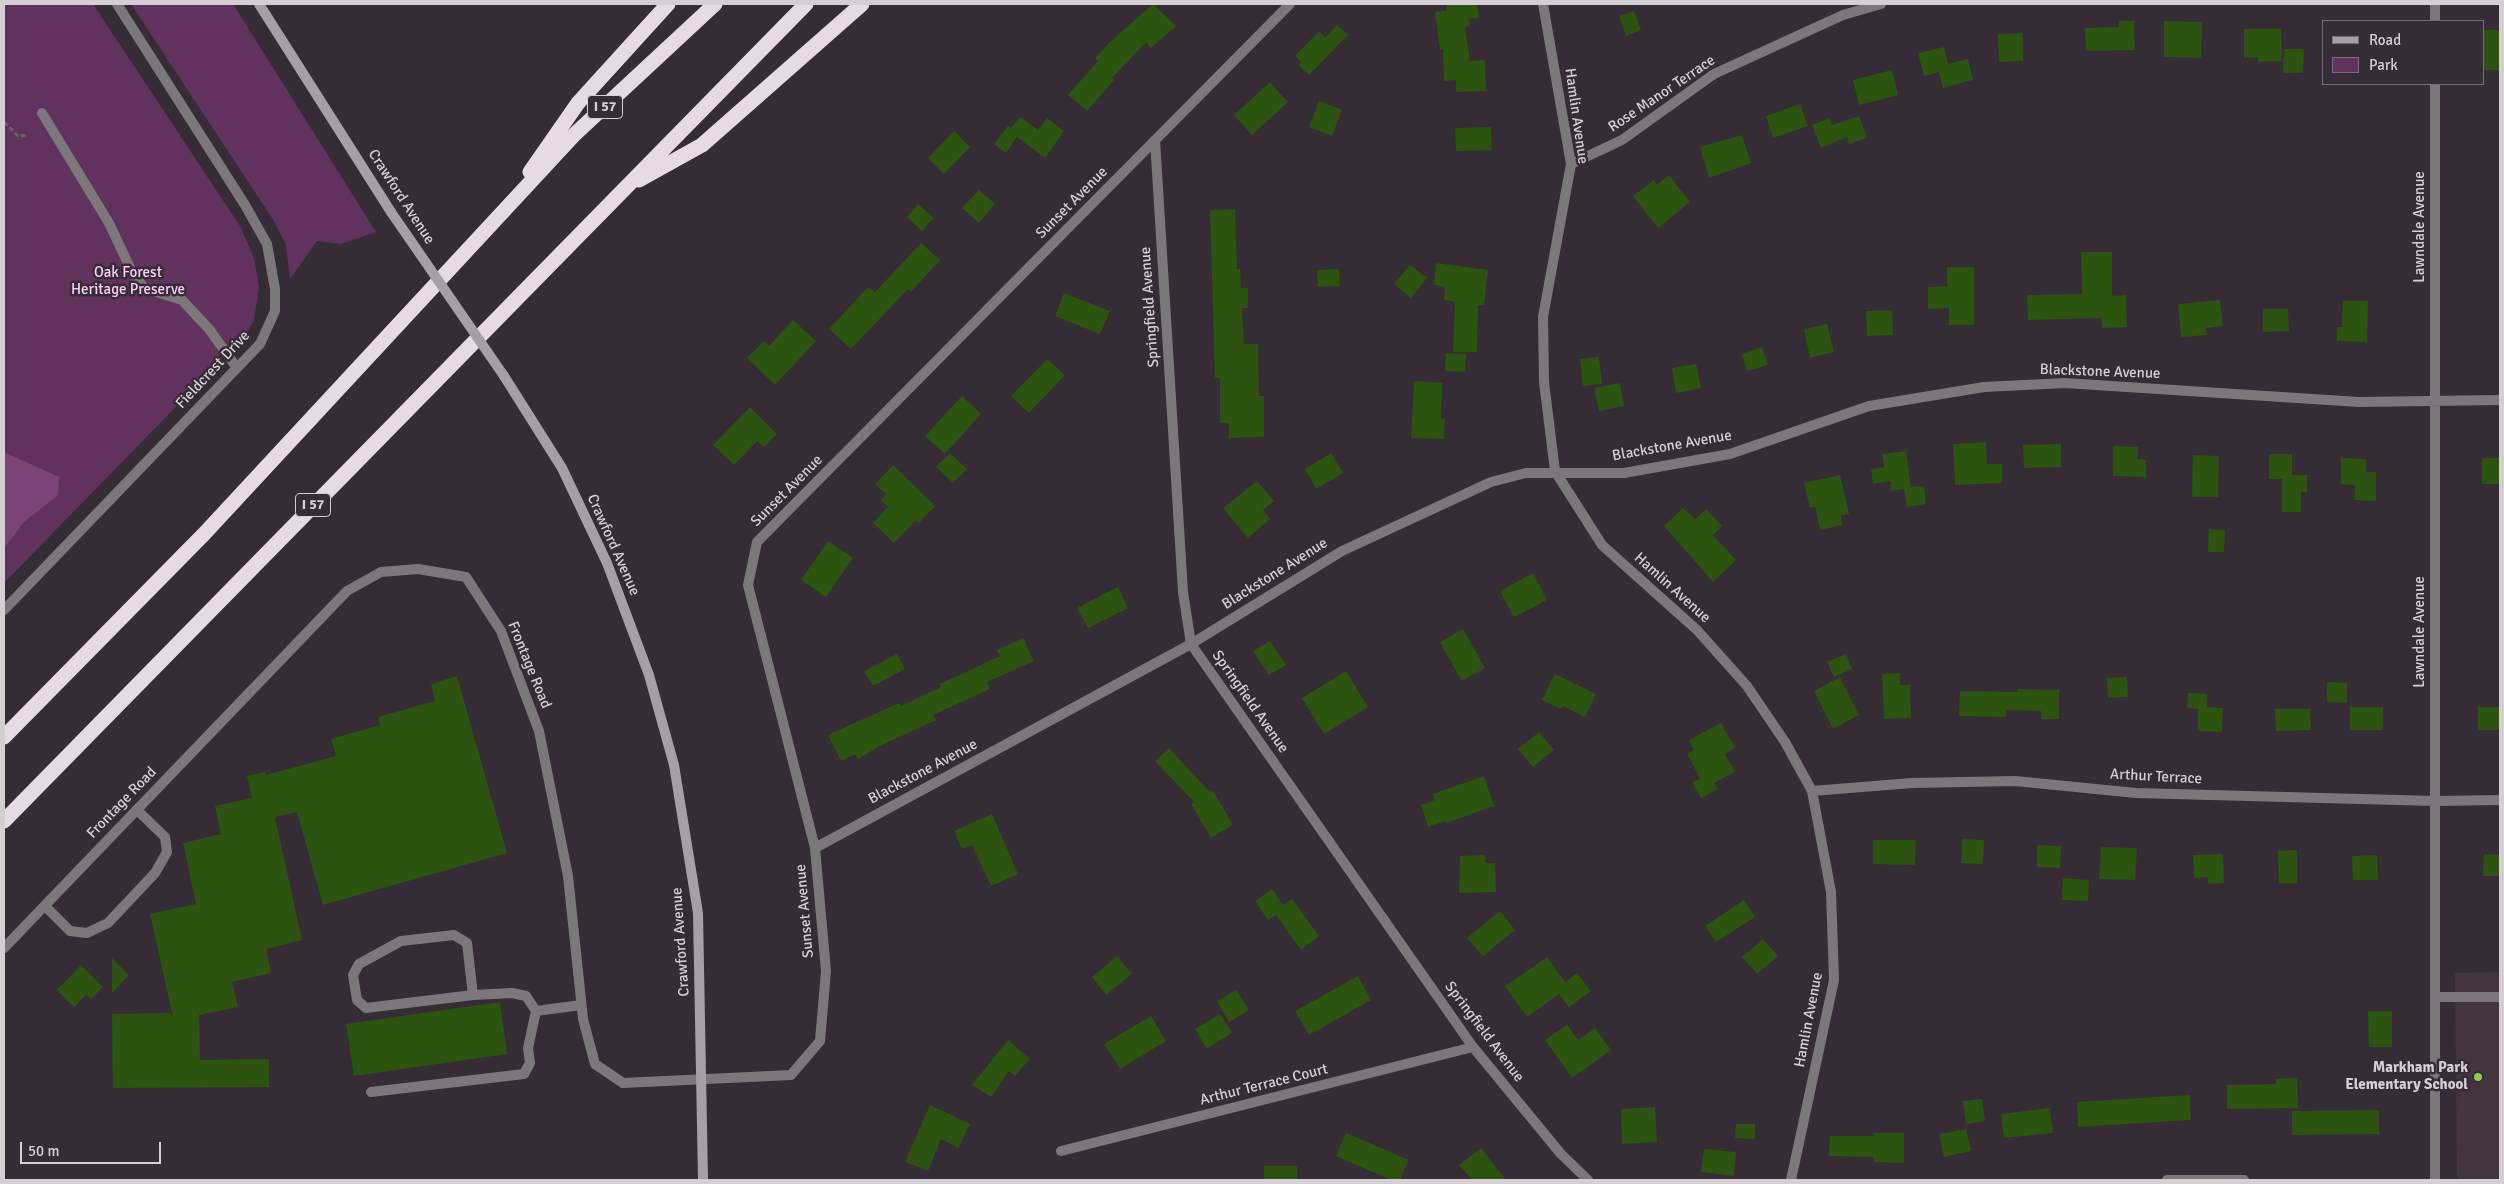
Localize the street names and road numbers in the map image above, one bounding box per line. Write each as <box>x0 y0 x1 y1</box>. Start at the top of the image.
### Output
street label: Rose Manor Terrace <box>1605 52 1719 136</box>
street label: Hamlin Avenue <box>1560 67 1592 165</box>
road number: I 57 <box>588 95 622 118</box>
street label: Crawford Avenue <box>364 146 438 248</box>
street label: Sunset Avenue <box>1032 163 1112 243</box>
street label: Lawndale Avenue <box>2411 171 2429 283</box>
street label: Springfield Avenue <box>1137 246 1163 368</box>
street label: Fieldcrest Drive <box>172 327 254 413</box>
street label: Blackstone Avenue <box>2039 361 2161 383</box>
street label: Blackstone Avenue <box>1611 427 1733 465</box>
street label: Sunset Avenue <box>747 451 827 531</box>
street label: Crawford Avenue <box>583 491 643 599</box>
road number: I 57 <box>296 494 330 516</box>
street label: Blackstone Avenue <box>1219 534 1331 614</box>
street label: Hamlin Avenue <box>1630 549 1714 627</box>
street label: Lawndale Avenue <box>2411 576 2429 688</box>
street label: Frontage Road <box>503 619 555 711</box>
street label: Springfield Avenue <box>1208 647 1292 757</box>
street label: Blackstone Avenue <box>865 736 981 808</box>
street label: Frontage Road <box>83 764 161 842</box>
street label: Arthur Terrace <box>2110 766 2202 788</box>
street label: Sunset Avenue <box>792 863 818 959</box>
street label: Crawford Avenue <box>668 887 694 997</box>
street label: Hamlin Avenue <box>1791 971 1827 1069</box>
street label: Springfield Avenue <box>1440 978 1528 1086</box>
street label: Arthur Terrace Court <box>1198 1060 1330 1110</box>

